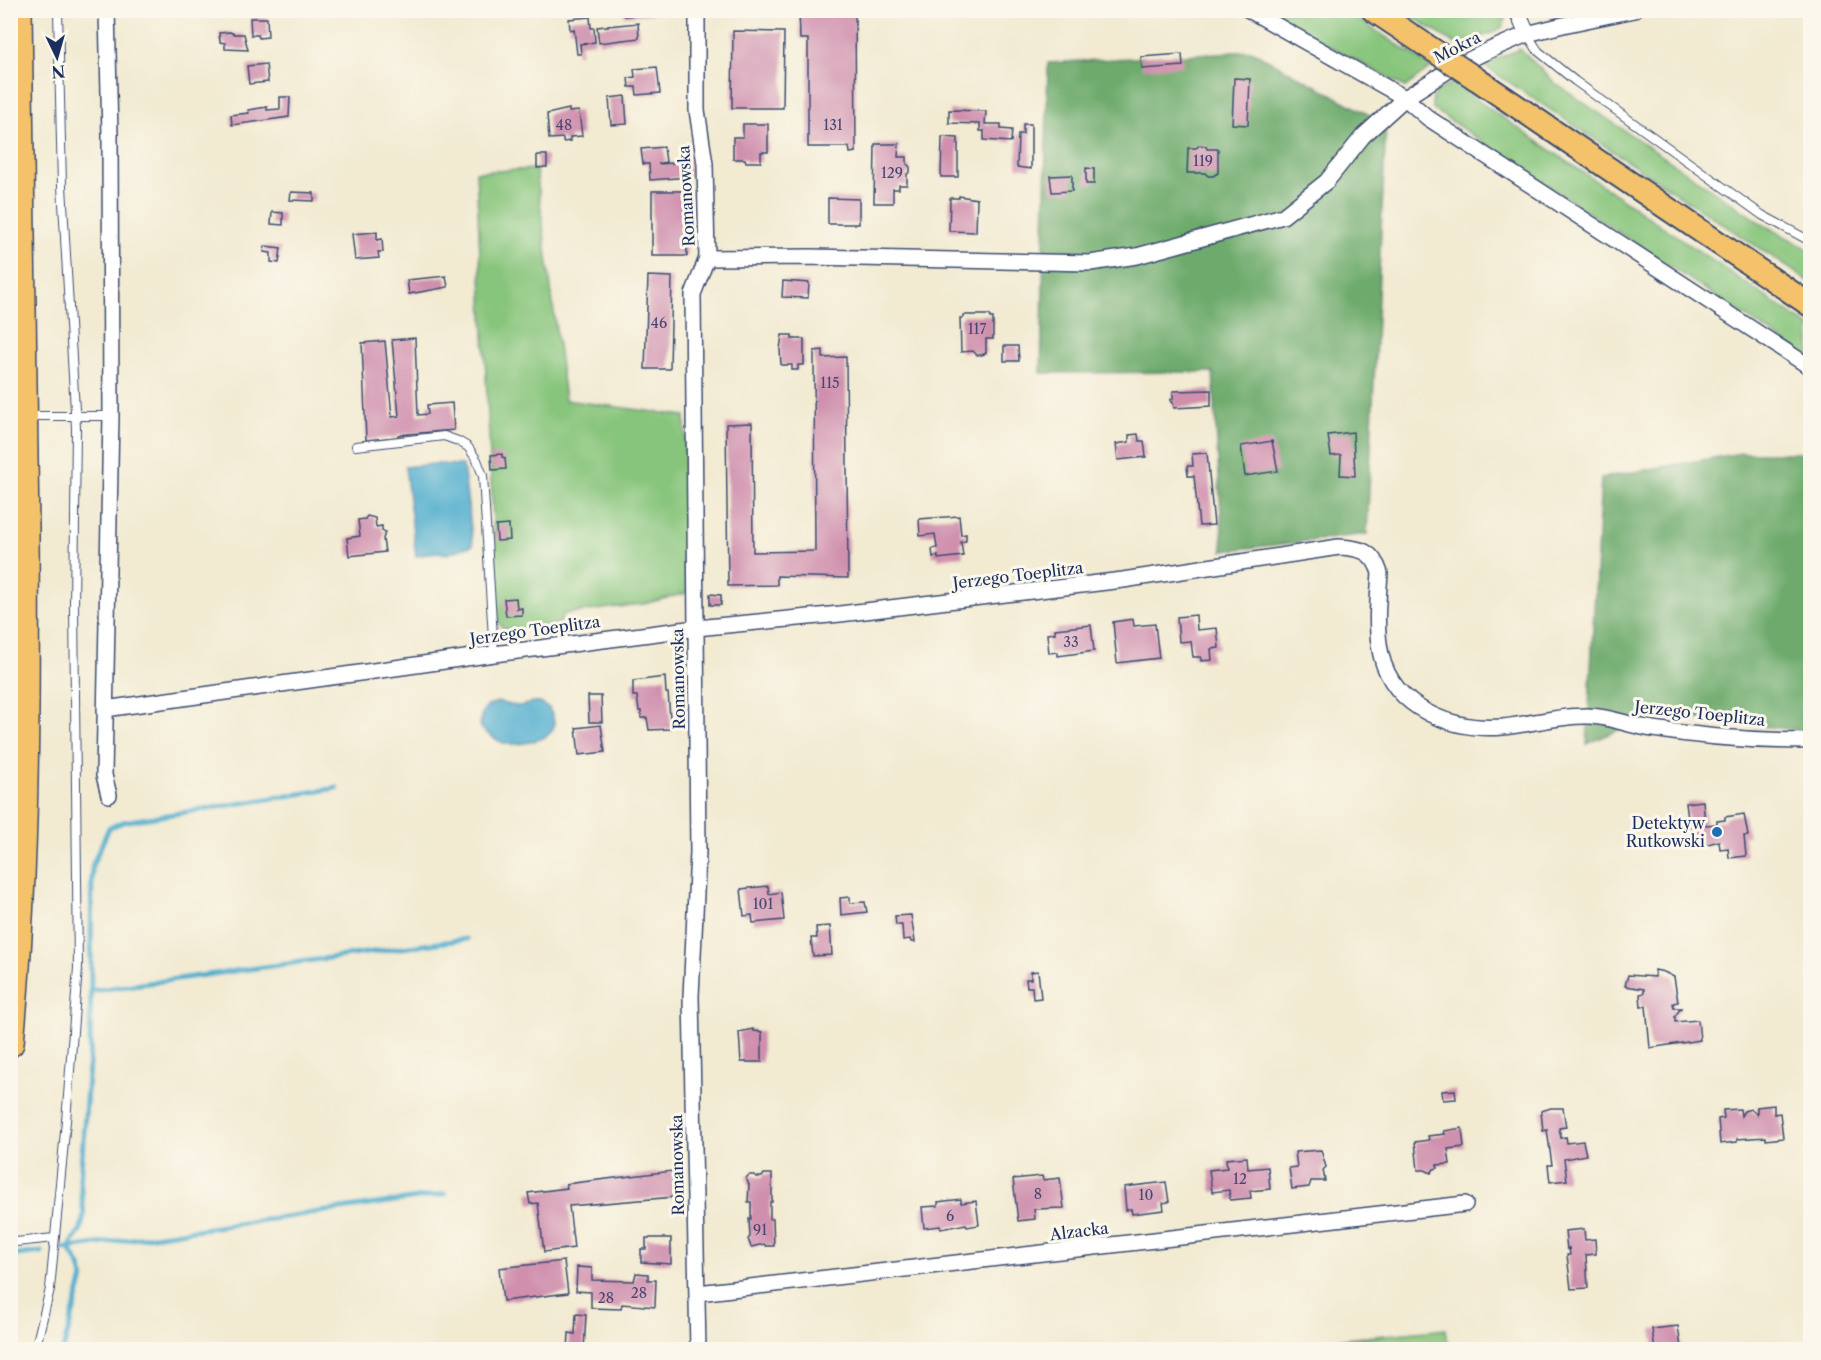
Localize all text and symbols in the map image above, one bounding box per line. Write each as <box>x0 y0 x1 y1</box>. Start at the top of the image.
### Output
north arrow <box>27 27 87 87</box>
street label: Mokra <box>1430 27 1484 67</box>
text: N <box>50 61 66 83</box>
house number: 48 <box>556 116 572 134</box>
house number: 131 <box>823 116 843 134</box>
street label: Romanowska <box>673 144 699 247</box>
house number: 119 <box>1193 152 1213 170</box>
house number: 129 <box>881 164 903 182</box>
house number: 46 <box>651 314 667 332</box>
house number: 117 <box>968 320 986 338</box>
house number: 115 <box>820 374 840 392</box>
street label: Jerzego Toeplitza <box>949 557 1085 593</box>
street label: Jerzego Toeplitza <box>466 611 602 649</box>
street label: Romanowska <box>667 628 689 730</box>
house number: 33 <box>1063 633 1079 651</box>
street label: Jerzego Toeplitza <box>1631 696 1767 730</box>
place label: Detektyw Rutkowski <box>1626 813 1706 851</box>
marker: Detektyw Rutkowski <box>1710 825 1724 839</box>
house number: 101 <box>753 895 773 913</box>
street label: Romanowska <box>666 1114 688 1216</box>
house number: 12 <box>1233 1170 1247 1188</box>
house number: 8 <box>1034 1185 1042 1203</box>
house number: 10 <box>1139 1186 1153 1204</box>
house number: 6 <box>946 1207 954 1225</box>
street label: Alzacka <box>1047 1217 1110 1245</box>
house number: 91 <box>753 1221 767 1239</box>
house number: 28 <box>631 1284 647 1302</box>
house number: 28 <box>598 1289 614 1307</box>

